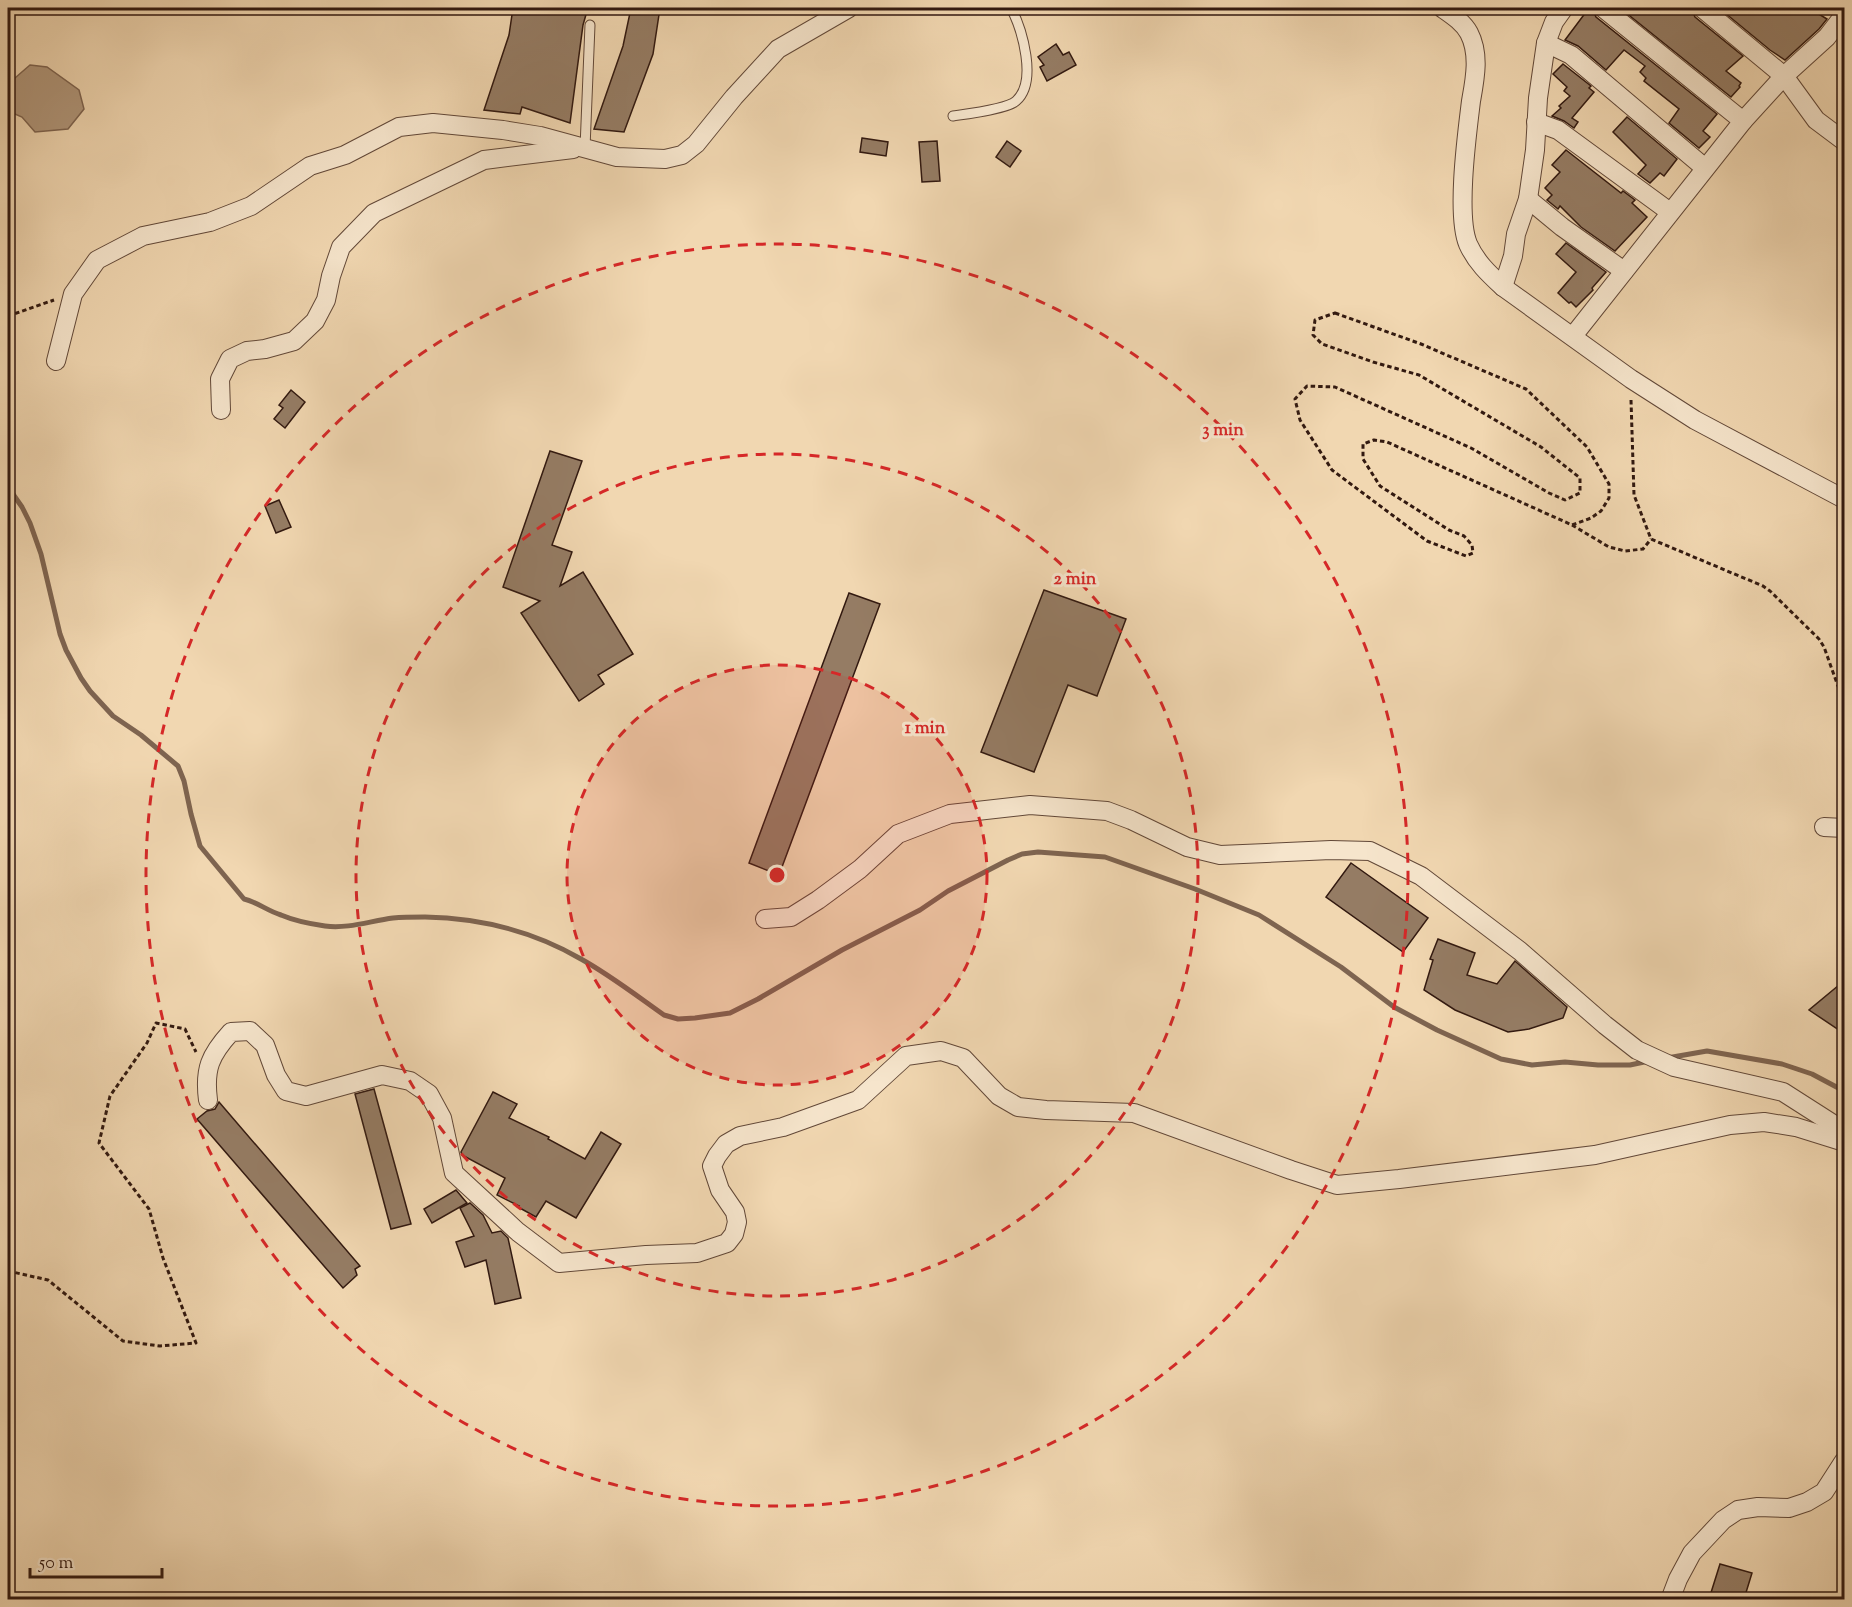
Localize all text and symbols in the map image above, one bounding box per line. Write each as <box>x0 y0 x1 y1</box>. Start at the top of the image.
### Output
text: 3 min <box>1202 418 1244 444</box>
text: 2 min <box>1054 567 1097 593</box>
text: 1 min <box>905 716 946 742</box>
centre of rings <box>767 865 787 885</box>
scale bar <box>30 1541 162 1579</box>
text: 50 m <box>38 1551 74 1577</box>

